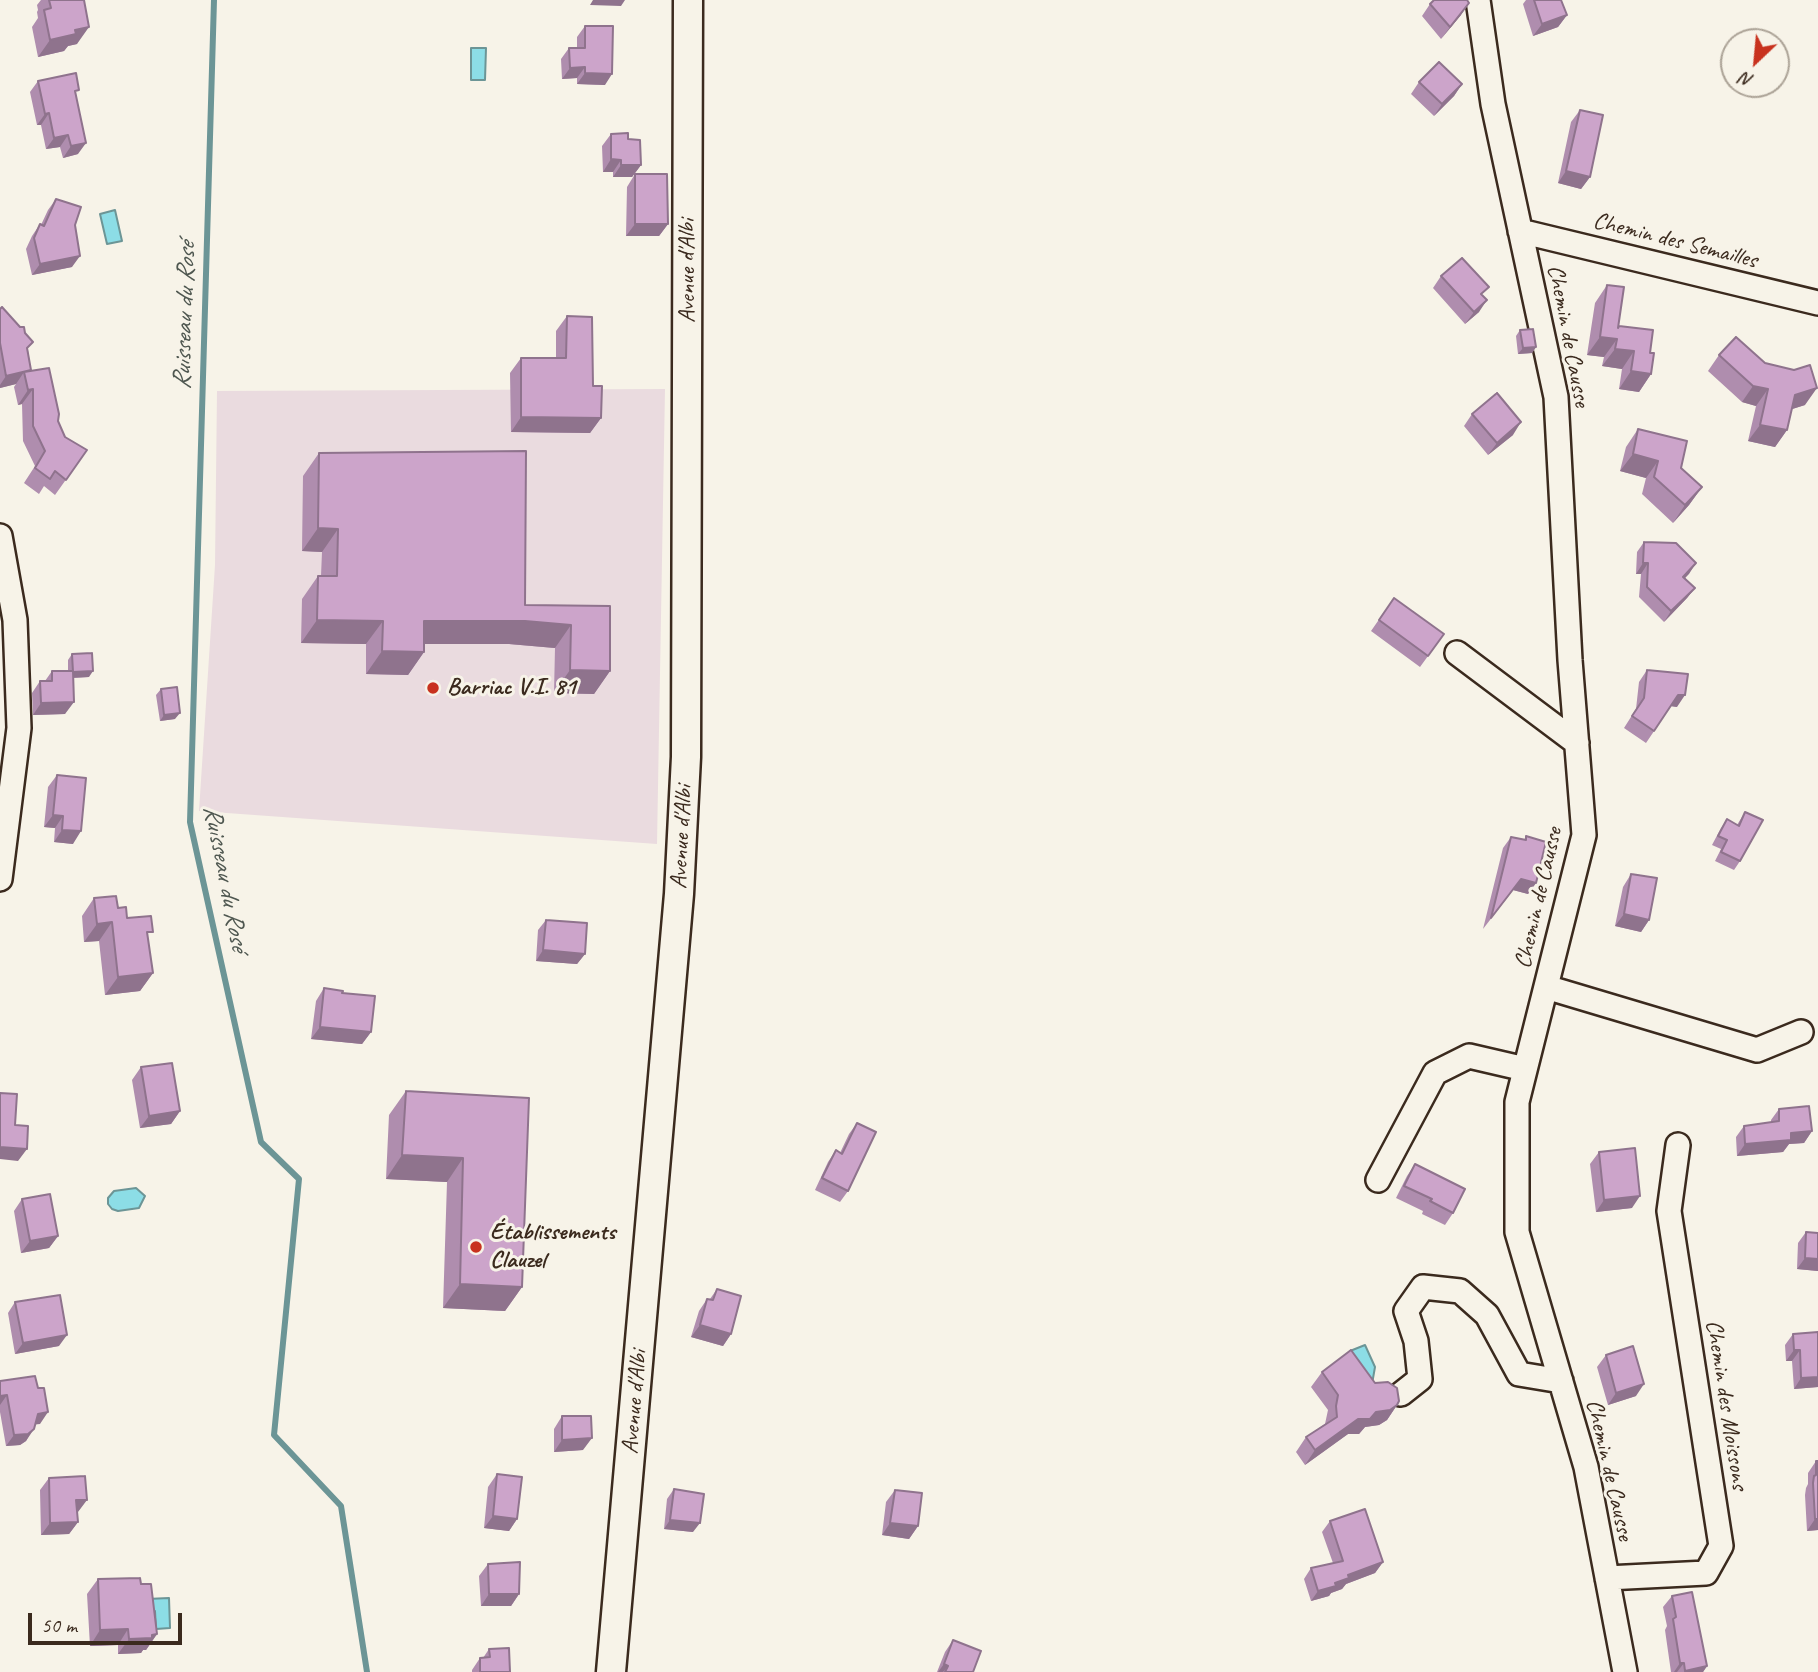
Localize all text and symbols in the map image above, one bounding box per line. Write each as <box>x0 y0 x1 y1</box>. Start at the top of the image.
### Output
north arrow <box>1720 28 1790 98</box>
text: N <box>1736 67 1757 93</box>
street label: Chemin des Semailles <box>1590 207 1760 275</box>
street label: Avenue d'Albi <box>674 219 702 323</box>
water label: Ruisseau du Rosé <box>167 242 203 390</box>
street label: Chemin de Causse <box>1540 263 1596 409</box>
place label: Barriac V.I. 81 <box>447 674 576 702</box>
marker: Barriac V.I. 81 <box>425 680 441 696</box>
street label: Avenue d'Albi <box>665 784 699 890</box>
water label: Ruisseau du Rosé <box>196 803 254 953</box>
street label: Chemin de Causse <box>1509 825 1569 971</box>
place label: Établissements Clauzel <box>490 1219 615 1275</box>
marker: Établissements Clauzel <box>468 1239 484 1255</box>
street label: Chemin des Moissons <box>1698 1318 1754 1492</box>
street label: Avenue d'Albi <box>616 1349 654 1455</box>
street label: Chemin de Causse <box>1579 1397 1639 1543</box>
scale bar <box>32 1598 186 1642</box>
text: 50 m <box>41 1612 77 1638</box>

